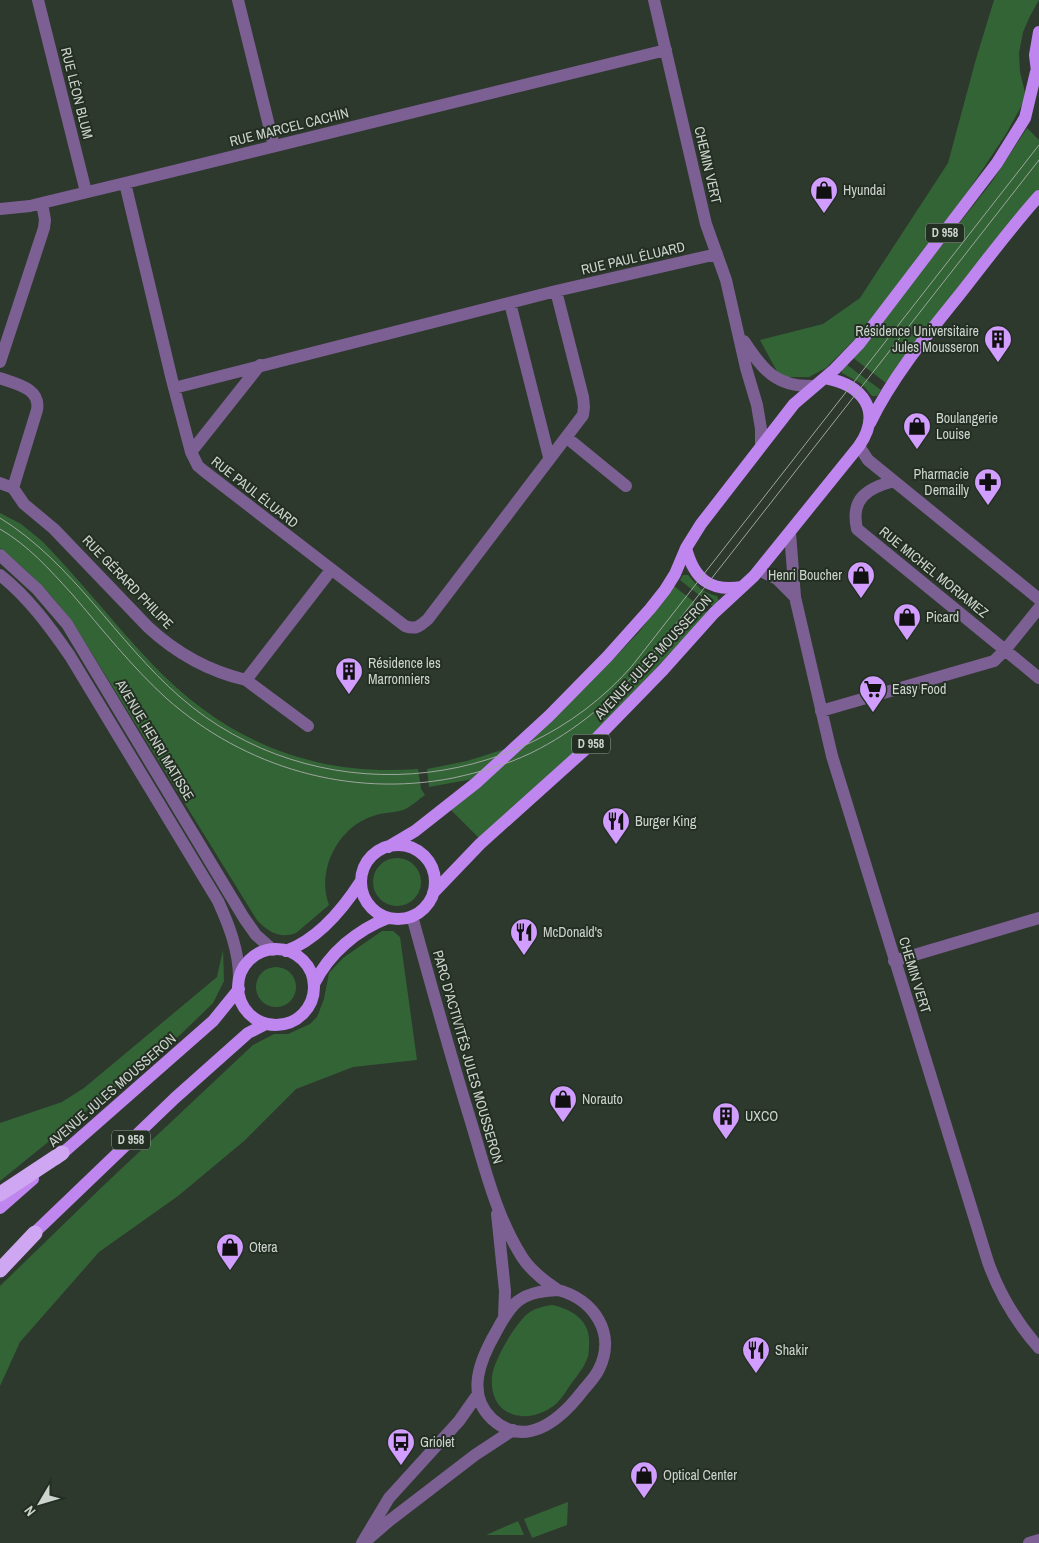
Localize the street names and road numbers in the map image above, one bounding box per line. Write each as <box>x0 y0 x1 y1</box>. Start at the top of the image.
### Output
street label: RUE LÉON BLUM <box>57 45 97 141</box>
street label: RUE MARCEL CACHIN <box>228 104 350 150</box>
street label: CHEMIN VERT <box>690 125 726 205</box>
road number: D 958 <box>926 224 964 242</box>
street label: RUE PAUL ÉLUARD <box>579 237 687 279</box>
street label: RUE PAUL ÉLUARD <box>208 452 302 532</box>
street label: RUE MICHEL MORIAMEZ <box>876 522 992 622</box>
street label: RUE GÉRARD PHILIPE <box>79 531 177 633</box>
street label: AVENUE JULES MOUSSERON <box>590 591 715 724</box>
street label: AVENUE HENRI MATISSE <box>111 675 198 804</box>
road number: D 958 <box>572 734 610 754</box>
street label: CHEMIN VERT <box>895 935 935 1015</box>
street label: PARC D'ACTIVITÉS JULES MOUSSERON <box>429 948 507 1166</box>
street label: AVENUE JULES MOUSSERON <box>44 1029 180 1151</box>
road number: D 958 <box>112 1130 150 1150</box>

